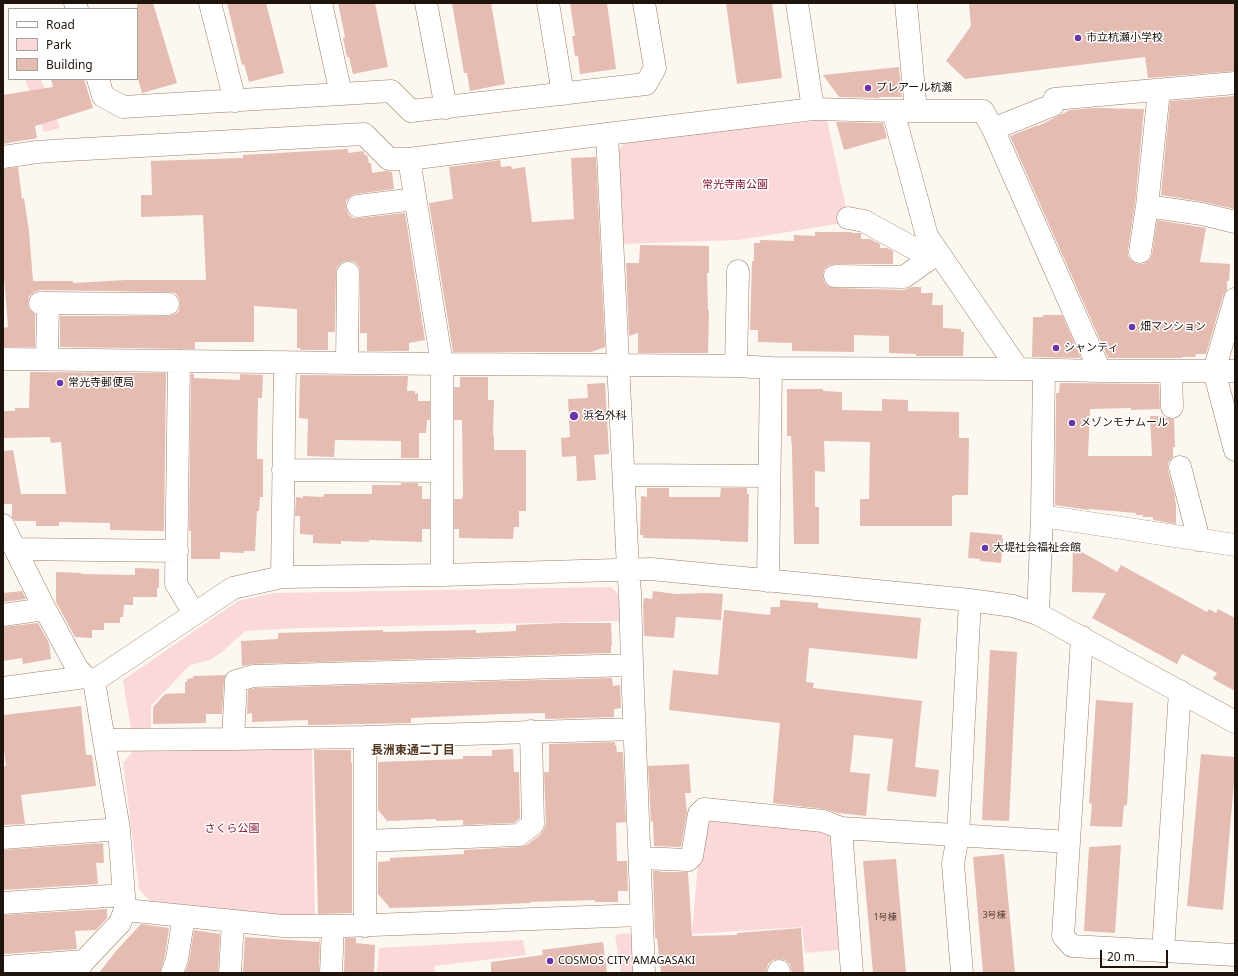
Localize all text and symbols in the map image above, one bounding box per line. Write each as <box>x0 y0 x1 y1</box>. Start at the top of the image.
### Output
legend <box>8 8 138 80</box>
text: Road <box>46 16 75 33</box>
place label: 市立杭瀬小学校 <box>1086 31 1163 45</box>
marker: 市立杭瀬小学校 <box>1073 33 1083 43</box>
text: Park <box>46 36 71 53</box>
text: Building <box>46 56 93 73</box>
place label: プレアール杭瀬 <box>876 81 952 95</box>
marker: プレアール杭瀬 <box>863 83 873 93</box>
park label: 常光寺南公園 <box>702 178 768 192</box>
place label: 畑マンション <box>1140 320 1206 334</box>
marker: 畑マンション <box>1127 322 1137 332</box>
place label: シャンティ <box>1064 341 1119 355</box>
marker: シャンティ <box>1051 343 1061 353</box>
place label: 常光寺郵便局 <box>68 376 134 390</box>
marker: 常光寺郵便局 <box>55 378 65 388</box>
place label: 浜名外科 <box>583 409 627 423</box>
marker: 浜名外科 <box>568 410 580 422</box>
place label: メゾンモナムール <box>1080 416 1168 430</box>
marker: メゾンモナムール <box>1067 418 1077 428</box>
place label: 大堤社会福祉会館 <box>993 541 1081 555</box>
marker: 大堤社会福祉会館 <box>980 543 990 553</box>
district label: 長洲東通二丁目 <box>371 744 455 758</box>
park label: さくら公園 <box>205 822 259 836</box>
house number: 3号棟 <box>982 910 1006 920</box>
house number: 1号棟 <box>873 912 897 922</box>
scale bar <box>1102 942 1170 968</box>
text: 20 m <box>1107 948 1135 965</box>
place label: COSMOS CITY AMAGASAKI <box>558 954 695 968</box>
marker: COSMOS CITY AMAGASAKI <box>545 956 555 966</box>

